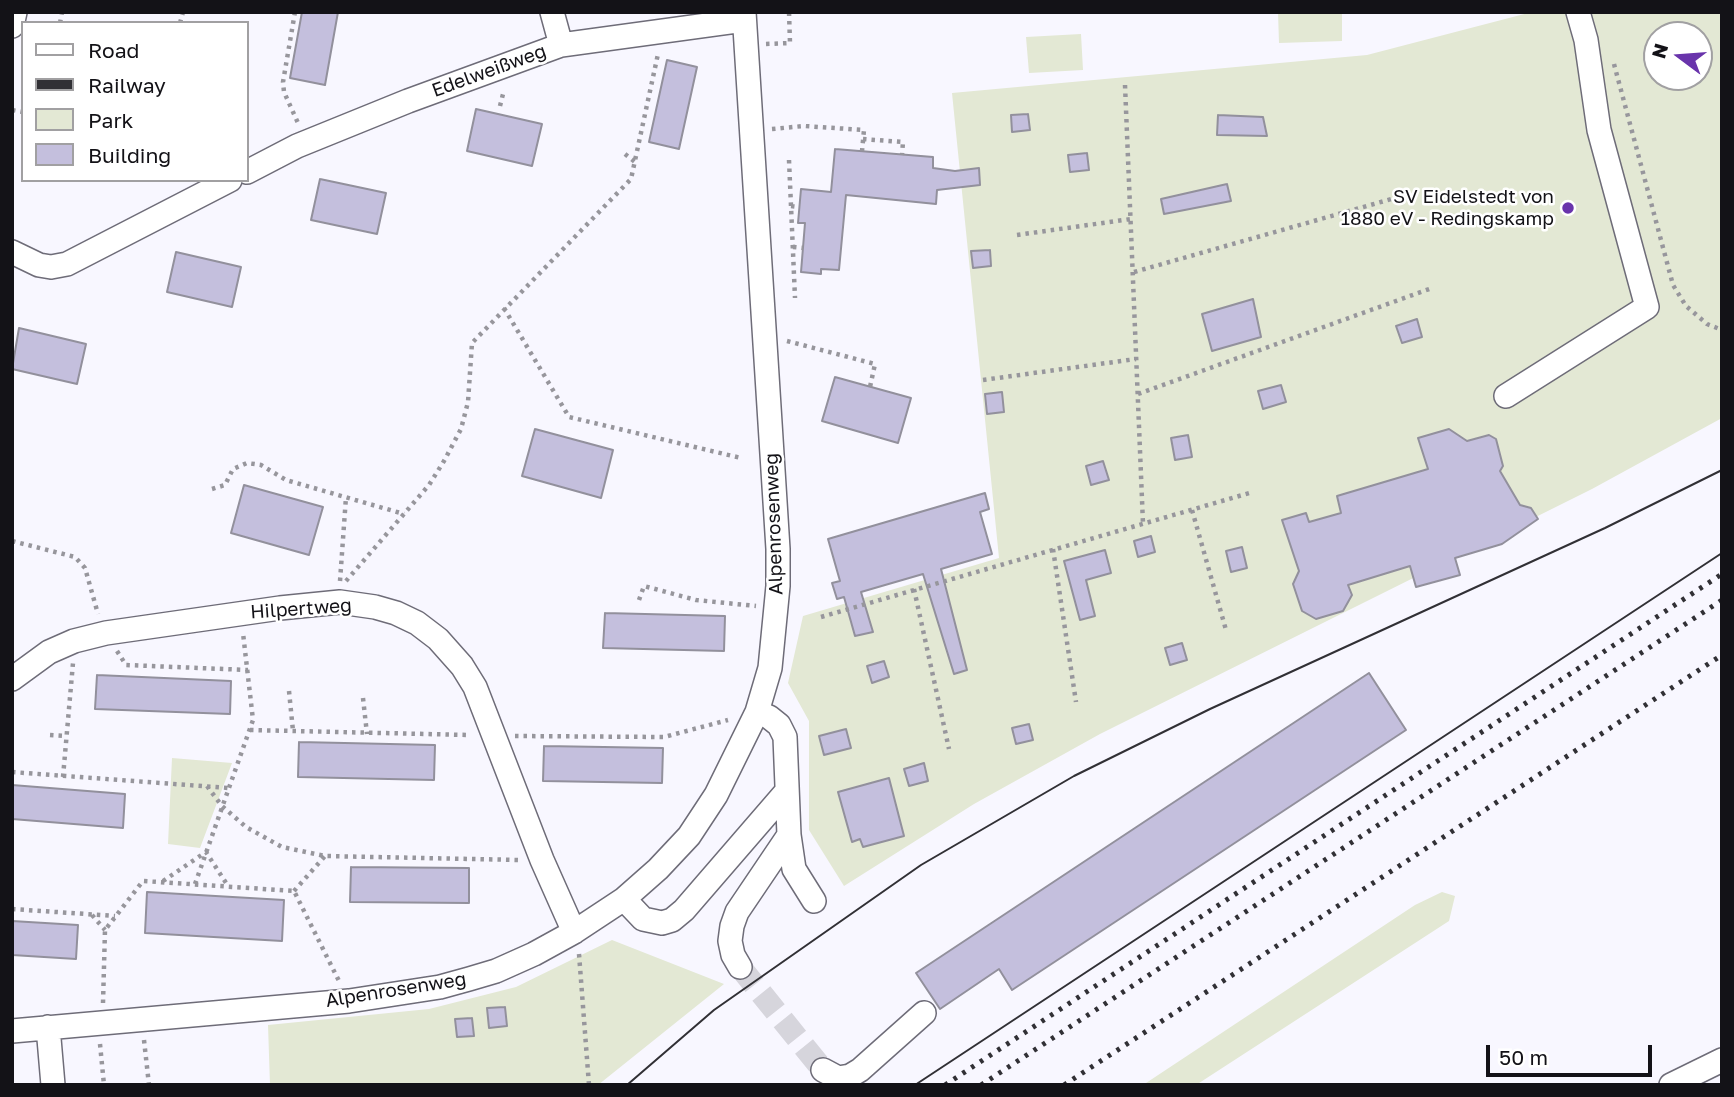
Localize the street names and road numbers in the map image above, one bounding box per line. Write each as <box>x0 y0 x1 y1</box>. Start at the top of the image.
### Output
street label: Edelweißweg <box>429 40 549 102</box>
street label: Alpenrosenweg <box>760 453 788 595</box>
street label: Hilpertweg <box>249 594 353 624</box>
street label: Alpenrosenweg <box>324 968 468 1012</box>

